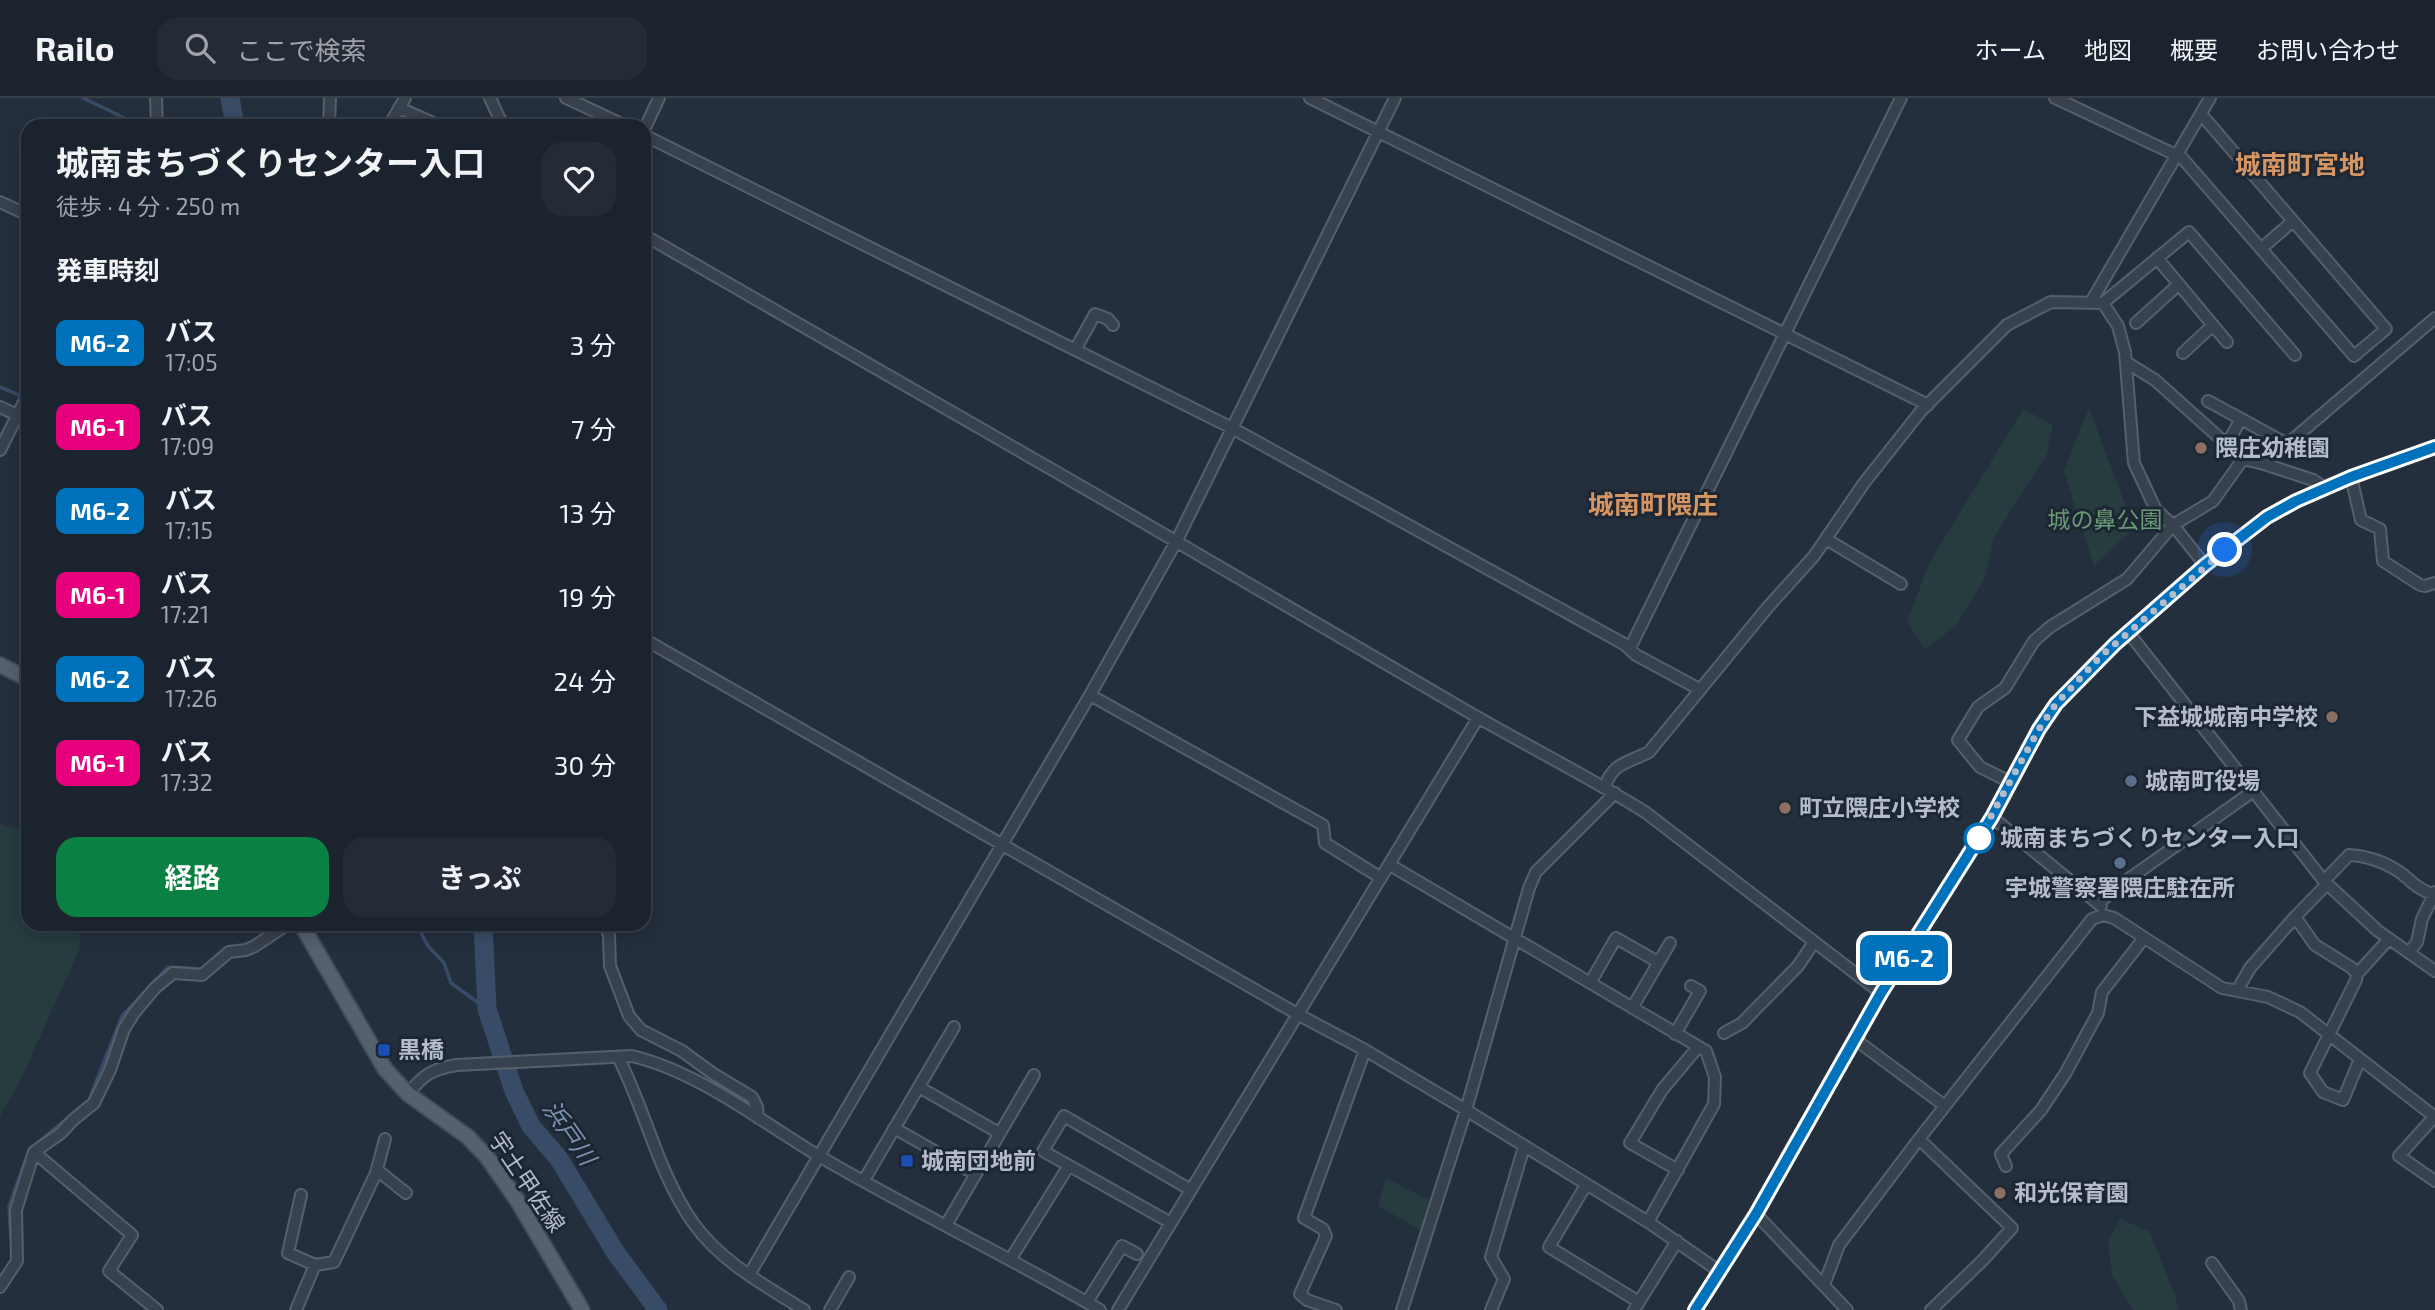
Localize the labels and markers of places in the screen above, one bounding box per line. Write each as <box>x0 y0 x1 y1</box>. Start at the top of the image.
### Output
place label: 隈庄幼稚園 <box>2215 433 2330 461</box>
marker: 隈庄幼稚園 <box>2193 440 2209 456</box>
place label: 下益城城南中学校 <box>2134 702 2318 730</box>
marker: 下益城城南中学校 <box>2324 709 2340 725</box>
place label: 城南町役場 <box>2145 766 2260 794</box>
marker: 城南町役場 <box>2123 773 2139 789</box>
place label: 町立隈庄小学校 <box>1799 793 1960 821</box>
marker: 町立隈庄小学校 <box>1777 800 1793 816</box>
marker: 城南まちづくりセンター入口 <box>1964 823 1994 853</box>
place label: 城南まちづくりセンター入口 <box>2000 823 2299 851</box>
marker: 宇城警察署隈庄駐在所 <box>2112 855 2128 871</box>
place label: 宇城警察署隈庄駐在所 <box>2005 873 2235 901</box>
place label: 黒橋 <box>398 1035 444 1063</box>
marker: 黒橋 <box>376 1042 392 1058</box>
place label: 城南団地前 <box>921 1146 1036 1174</box>
marker: 城南団地前 <box>899 1153 915 1169</box>
place label: 和光保育園 <box>2014 1178 2129 1206</box>
marker: 和光保育園 <box>1992 1185 2008 1201</box>

